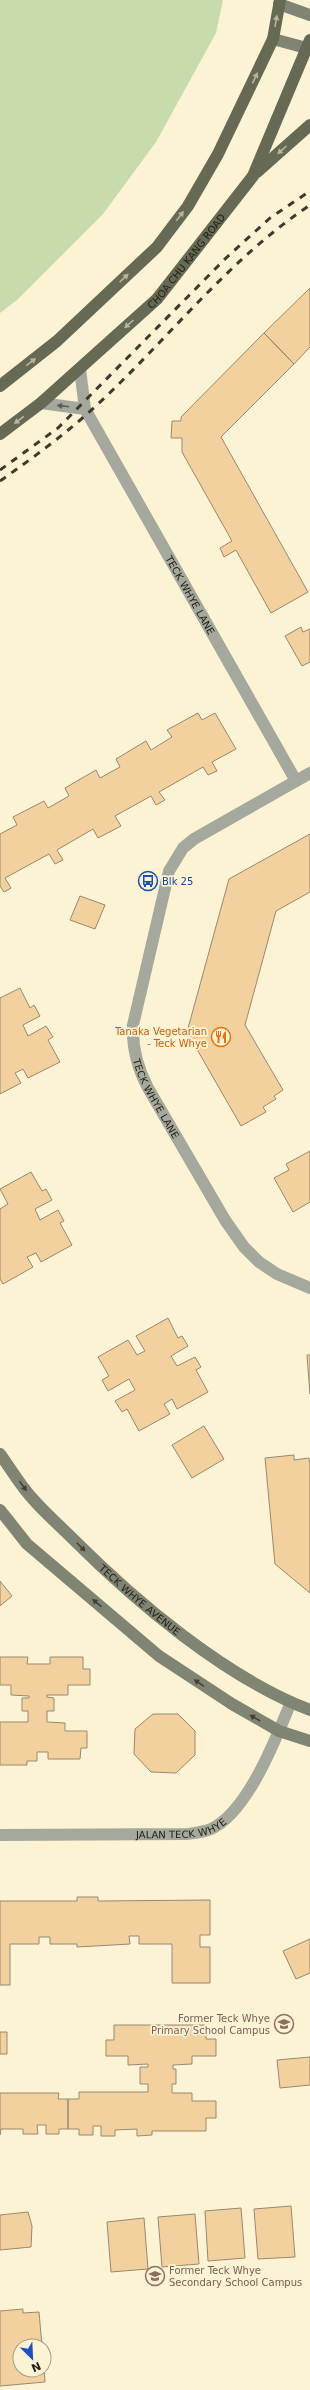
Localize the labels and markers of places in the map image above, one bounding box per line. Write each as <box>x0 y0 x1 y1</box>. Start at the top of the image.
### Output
bus stop icon: Blk 25 <box>137 870 159 892</box>
place label: Blk 25 <box>162 876 193 887</box>
place label: Tanaka Vegetarian - Teck Whye <box>114 1026 207 1049</box>
restaurant icon: Tanaka Vegetarian - Teck Whye <box>210 1026 232 1048</box>
place label: Former Teck Whye Primary School Campus <box>151 2013 270 2036</box>
school or university icon: Former Teck Whye Primary School Campus <box>273 2013 295 2035</box>
school or university icon: Former Teck Whye Secondary School Campus <box>144 2265 166 2287</box>
place label: Former Teck Whye Secondary School Campus <box>169 2265 302 2288</box>

